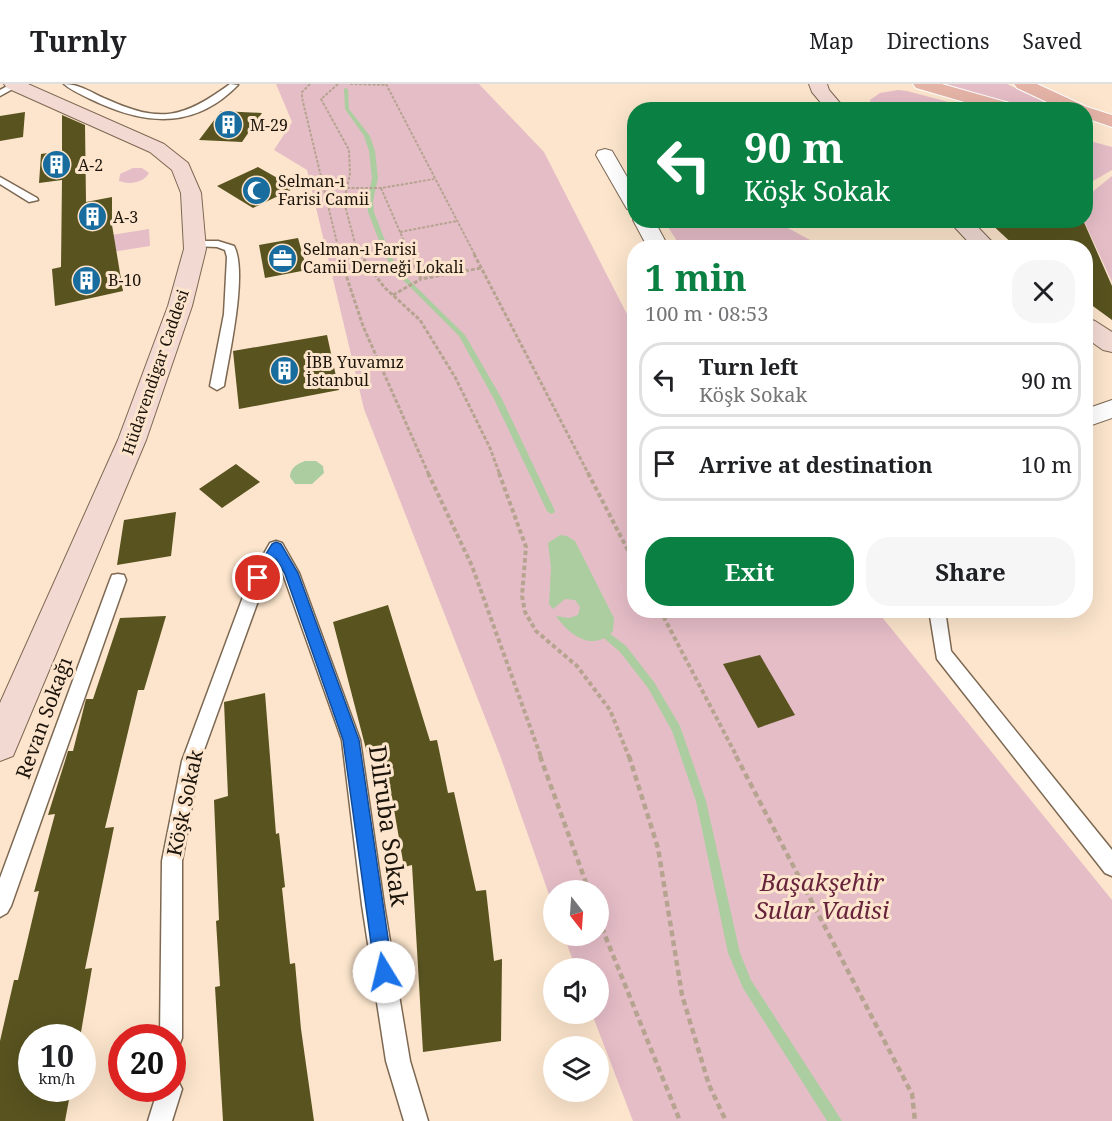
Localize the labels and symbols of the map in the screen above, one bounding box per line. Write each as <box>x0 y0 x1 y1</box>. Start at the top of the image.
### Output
building icon: M-29 <box>213 109 245 141</box>
place label: M-29 <box>250 114 288 136</box>
building icon: A-2 <box>41 149 73 181</box>
place label: A-2 <box>78 154 103 176</box>
place label: Selman-ı Farisi Camii <box>278 170 369 210</box>
mosque icon: Selman-ı Farisi Camii <box>241 174 273 206</box>
building icon: A-3 <box>76 201 108 233</box>
place label: A-3 <box>113 206 138 228</box>
place label: Selman-ı Farisi Camii Derneği Lokali <box>303 238 464 278</box>
office icon: Selman-ı Farisi Camii Derneği Lokali <box>266 242 298 274</box>
building icon: B-10 <box>71 264 103 296</box>
place label: B-10 <box>108 269 141 291</box>
street label: Hüdavendigar Caddesi <box>116 286 194 458</box>
place label: İBB Yuvamız İstanbul <box>306 351 404 391</box>
building icon: İBB Yuvamız İstanbul <box>269 355 301 387</box>
pin <box>232 552 283 603</box>
street label: Revan Sokağı <box>9 653 78 782</box>
street label: Dilruba Sokak <box>362 743 417 909</box>
street label: Köşk Sokak <box>160 747 209 859</box>
park label: Başakşehir Sular Vadisi <box>755 865 889 926</box>
north arrow <box>543 880 609 946</box>
position arrow <box>352 940 416 1004</box>
speed limit sign: 20 <box>108 1024 186 1102</box>

